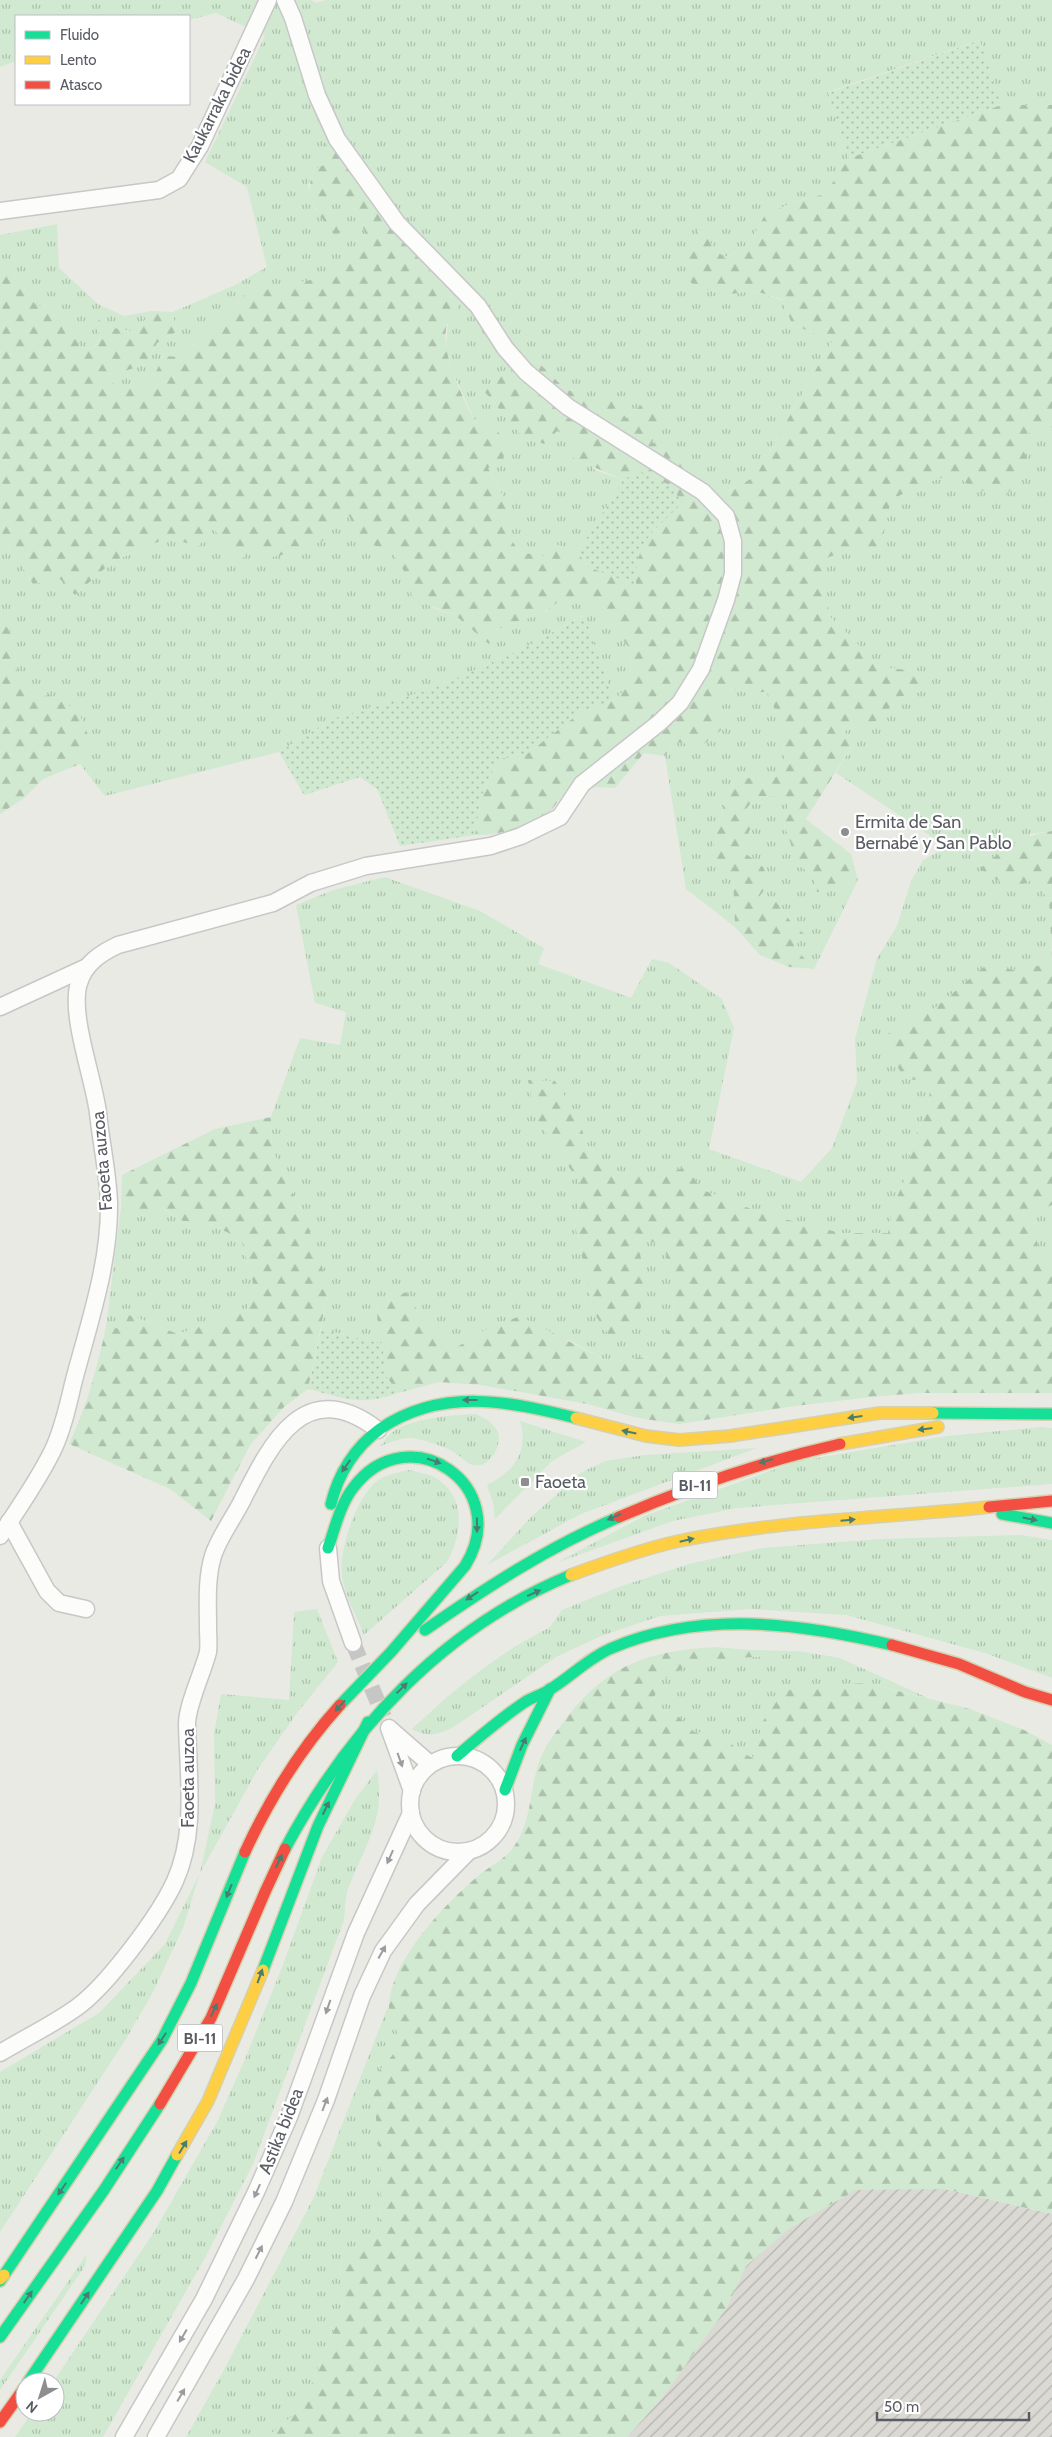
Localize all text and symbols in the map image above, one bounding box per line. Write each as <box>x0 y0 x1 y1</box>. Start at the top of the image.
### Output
legend <box>15 15 190 105</box>
text: Fluido <box>60 26 99 44</box>
street label: Kaukarraka bidea <box>178 43 256 167</box>
text: Lento <box>60 51 97 69</box>
text: Atasco <box>60 76 102 94</box>
place label: Ermita de San Bernabé y San Pablo <box>855 811 1012 854</box>
marker: Ermita de San Bernabé y San Pablo <box>839 826 851 838</box>
street label: Faoeta auzoa <box>87 1110 117 1212</box>
one-way arrow <box>462 1396 478 1404</box>
one-way arrow <box>846 1414 862 1422</box>
one-way arrow <box>917 1425 933 1433</box>
one-way arrow <box>621 1427 637 1435</box>
one-way arrow <box>427 1457 442 1465</box>
one-way arrow <box>759 1458 774 1466</box>
one-way arrow <box>341 1459 351 1473</box>
place label: Faoeta <box>535 1471 586 1493</box>
road number: BI-11 <box>672 1472 718 1498</box>
marker: Faoeta <box>519 1476 531 1488</box>
one-way arrow <box>607 1514 621 1522</box>
one-way arrow <box>840 1516 856 1524</box>
one-way arrow <box>1023 1516 1039 1524</box>
one-way arrow <box>473 1517 481 1533</box>
one-way arrow <box>679 1536 694 1544</box>
one-way arrow <box>527 1589 541 1597</box>
one-way arrow <box>465 1591 479 1601</box>
one-way arrow <box>396 1682 408 1694</box>
one-way arrow <box>334 1699 346 1711</box>
street label: Faoeta auzoa <box>177 1728 199 1828</box>
one-way arrow <box>519 1737 527 1751</box>
one-way arrow <box>397 1752 404 1767</box>
one-way arrow <box>323 1801 331 1815</box>
one-way arrow <box>386 1850 394 1864</box>
one-way arrow <box>275 1854 283 1868</box>
one-way arrow <box>225 1884 233 1899</box>
one-way arrow <box>378 1945 386 1960</box>
one-way arrow <box>257 1968 264 1983</box>
one-way arrow <box>324 2000 332 2015</box>
one-way arrow <box>210 2003 218 2017</box>
road number: BI-11 <box>178 2025 222 2052</box>
one-way arrow <box>158 2032 167 2046</box>
street label: Astika bidea <box>254 2084 308 2177</box>
one-way arrow <box>321 2096 329 2111</box>
one-way arrow <box>178 2141 187 2154</box>
one-way arrow <box>115 2156 125 2170</box>
one-way arrow <box>57 2182 67 2195</box>
one-way arrow <box>252 2184 260 2198</box>
one-way arrow <box>255 2245 263 2260</box>
one-way arrow <box>23 2290 33 2304</box>
one-way arrow <box>80 2291 90 2305</box>
one-way arrow <box>178 2329 187 2342</box>
north arrow <box>15 2372 65 2422</box>
one-way arrow <box>176 2388 185 2401</box>
scale bar <box>877 2390 1030 2422</box>
text: N <box>22 2397 41 2417</box>
text: 50 m <box>884 2398 919 2416</box>

